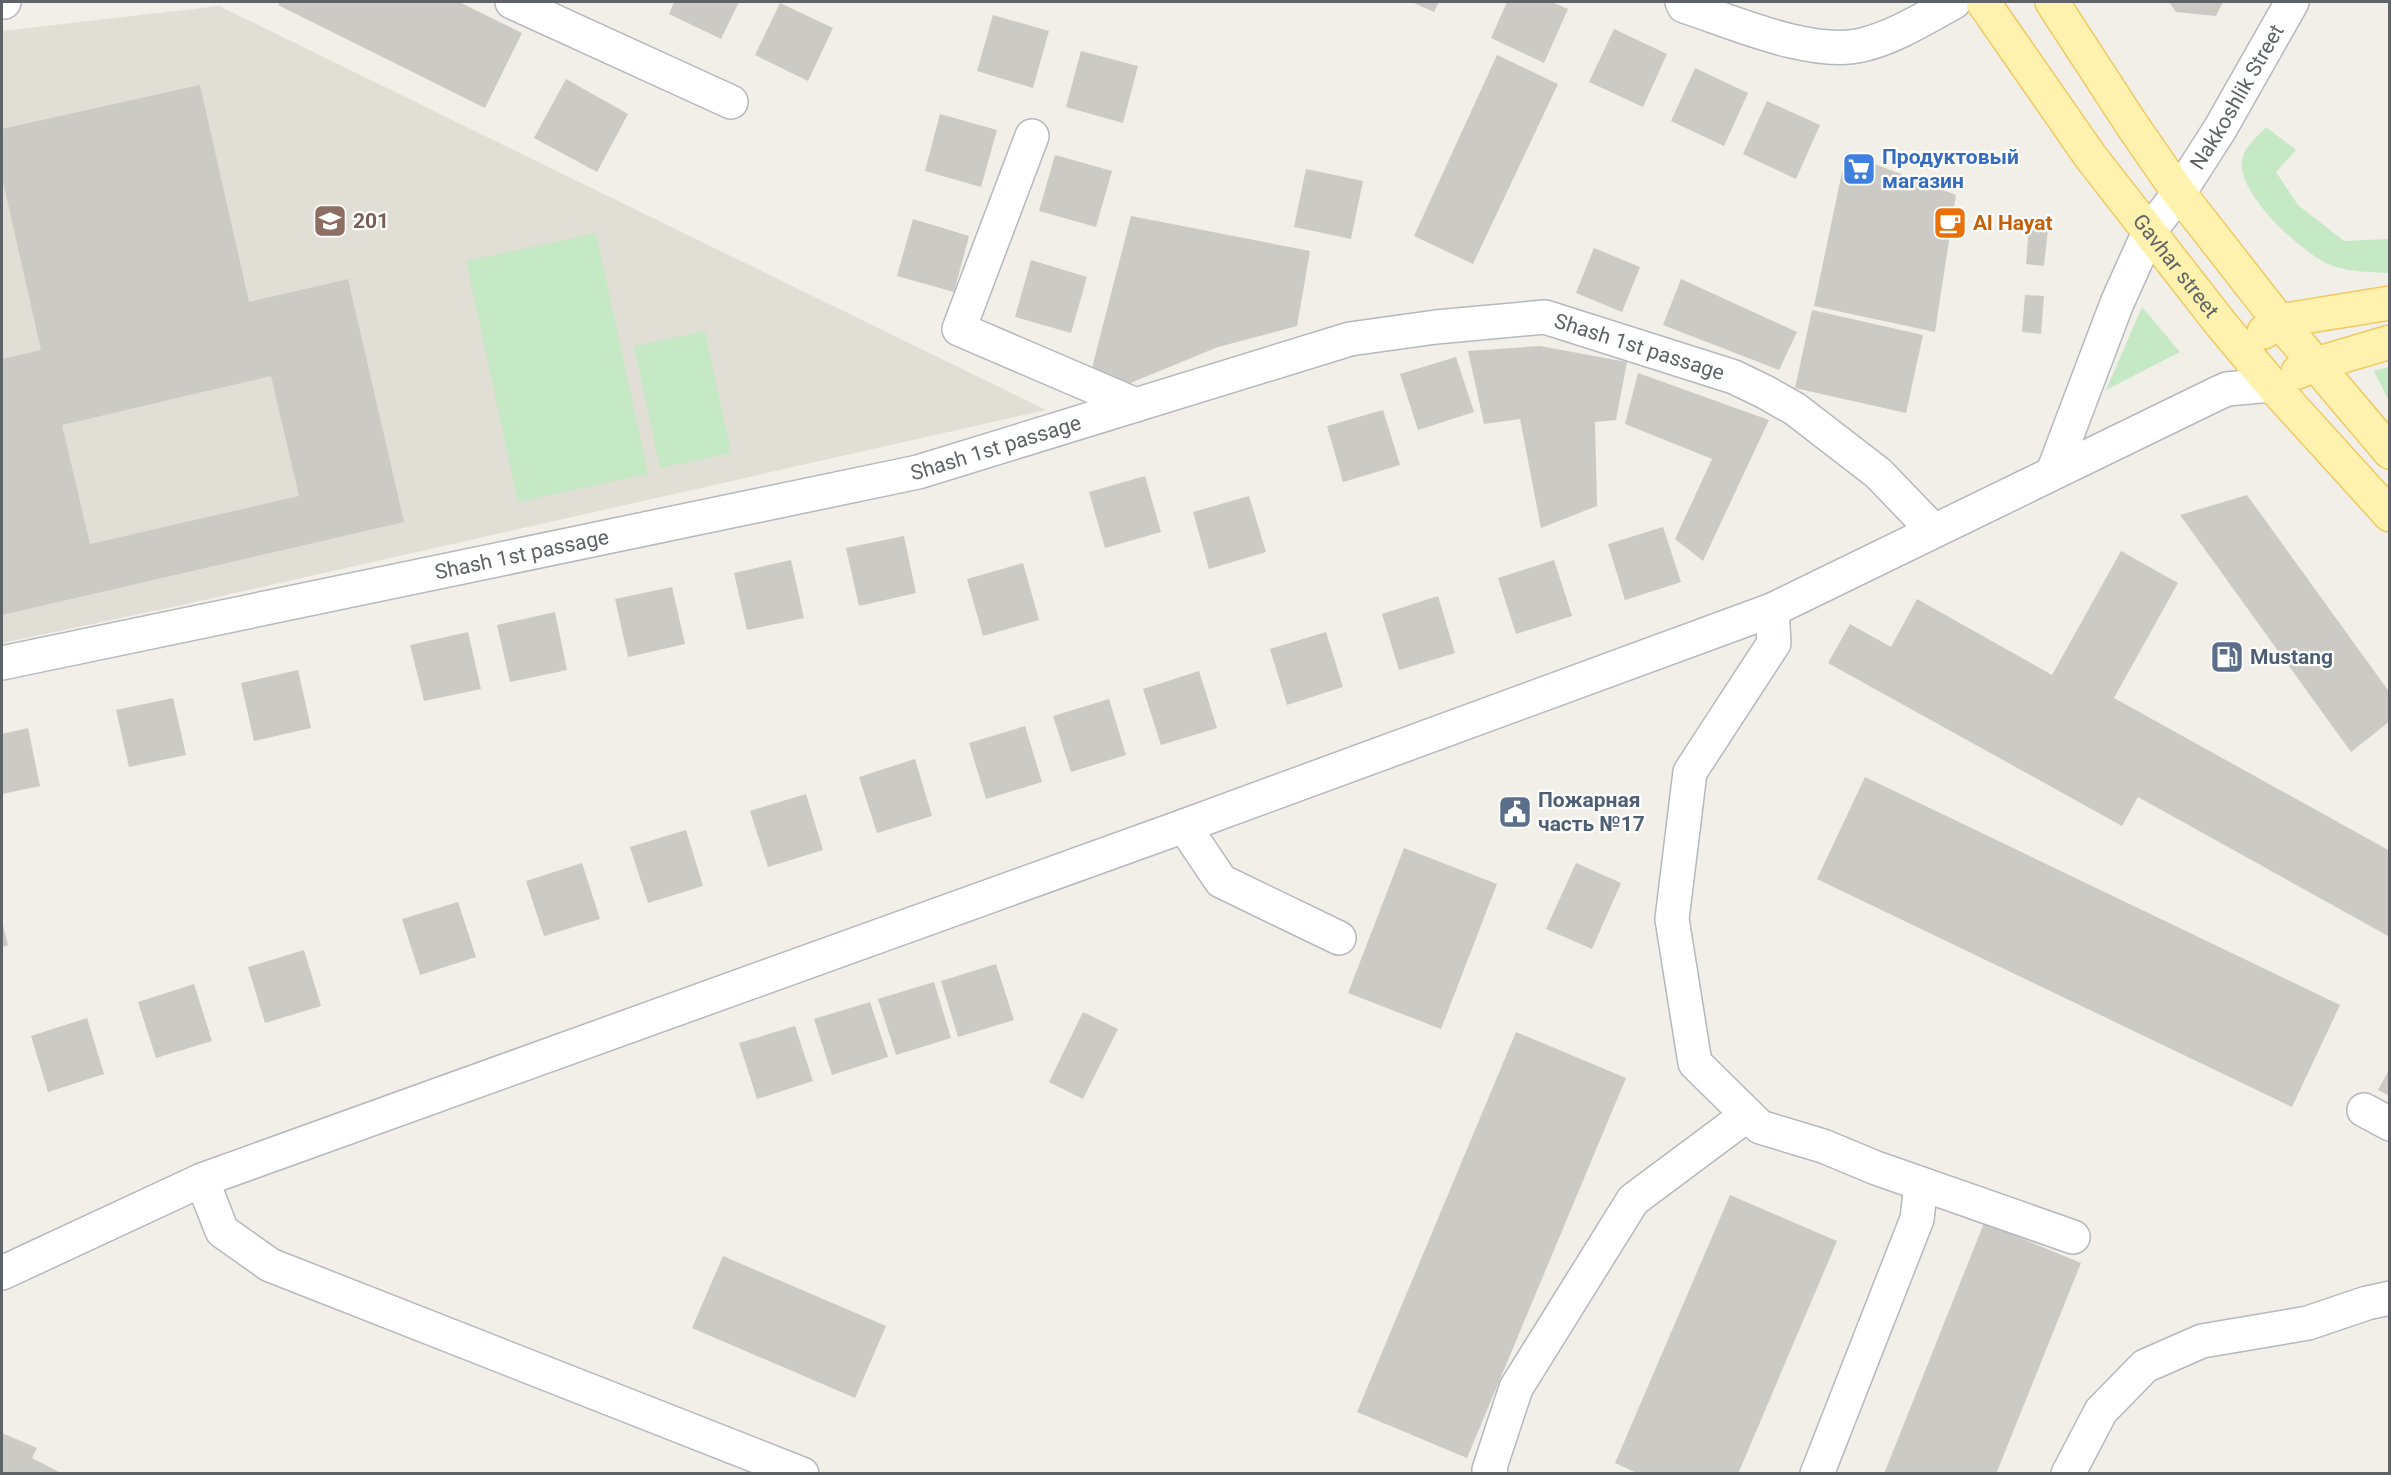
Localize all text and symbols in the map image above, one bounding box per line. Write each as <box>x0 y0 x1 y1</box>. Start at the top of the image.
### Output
street label: Nakkoshlik Street <box>2185 20 2289 174</box>
place label: Продуктовый магазин <box>1882 145 2019 193</box>
supermarket icon: Продуктовый магазин <box>1841 151 1877 187</box>
school or university icon: 201 <box>312 203 348 239</box>
cafe icon: Al Hayat <box>1932 205 1968 241</box>
place label: 201 <box>353 209 389 233</box>
street label: Gavhar street <box>2128 209 2224 323</box>
place label: Al Hayat <box>1973 211 2053 235</box>
street label: Shаsh 1st passage <box>1551 309 1727 385</box>
street label: Shаsh 1st passage <box>908 411 1084 485</box>
street label: Shаsh 1st passage <box>433 525 611 584</box>
fuel station icon: Mustang <box>2209 639 2245 675</box>
place label: Mustang <box>2250 645 2333 669</box>
place label: Пожарная часть №17 <box>1538 788 1645 836</box>
public building icon: Пожарная часть №17 <box>1497 794 1533 830</box>

